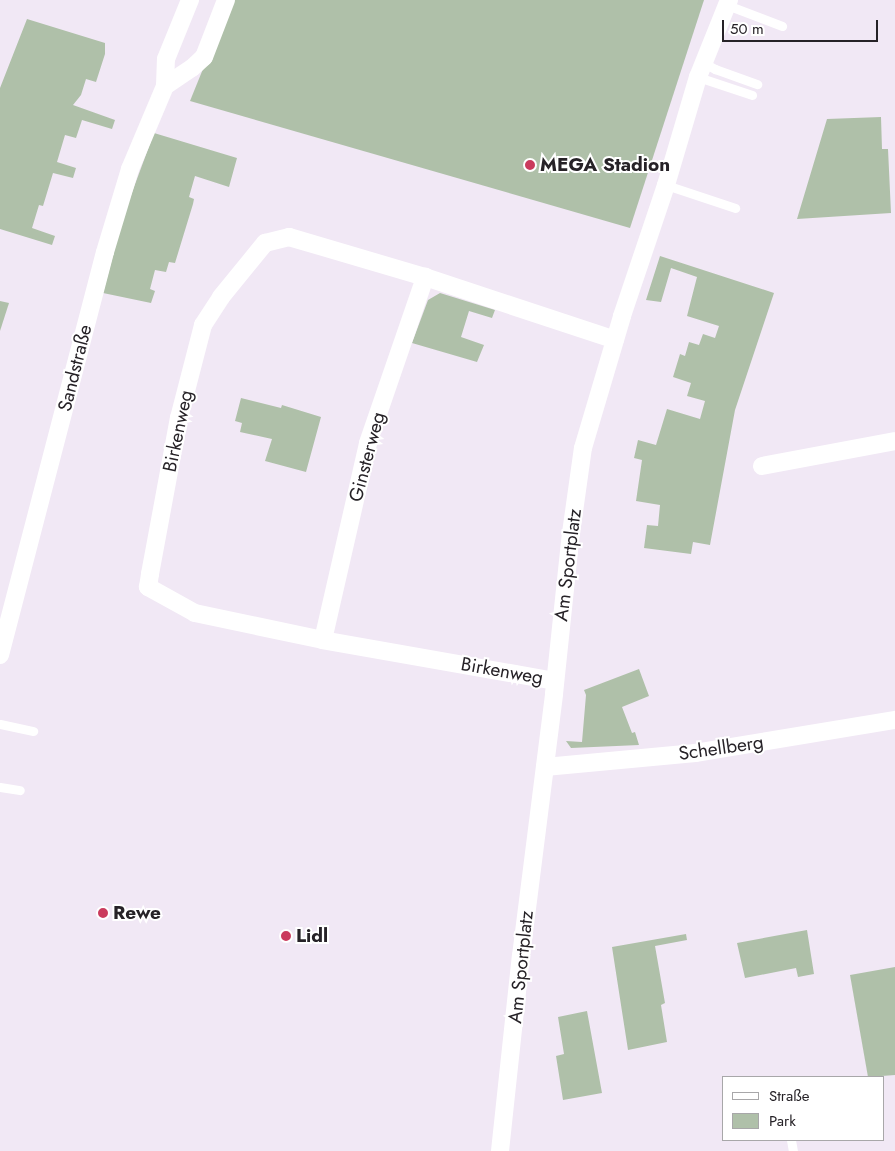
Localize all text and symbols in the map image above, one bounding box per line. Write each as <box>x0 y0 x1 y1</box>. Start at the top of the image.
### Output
scale bar <box>725 10 881 42</box>
text: 50 m <box>730 18 764 40</box>
place label: MEGA Stadion <box>540 154 670 176</box>
marker: MEGA Stadion <box>524 159 536 171</box>
street label: Sandstraße <box>53 322 97 414</box>
street label: Birkenweg <box>158 388 198 474</box>
street label: Ginsterweg <box>344 410 390 504</box>
street label: Am Sportplatz <box>550 507 586 623</box>
street label: Birkenweg <box>459 653 545 689</box>
street label: Schellberg <box>677 731 765 765</box>
place label: Rewe <box>113 902 161 924</box>
marker: Rewe <box>97 907 109 919</box>
street label: Am Sportplatz <box>504 909 538 1025</box>
place label: Lidl <box>296 925 328 947</box>
marker: Lidl <box>280 930 292 942</box>
legend <box>722 1076 885 1141</box>
text: Straße <box>769 1085 809 1107</box>
text: Park <box>769 1110 796 1132</box>

